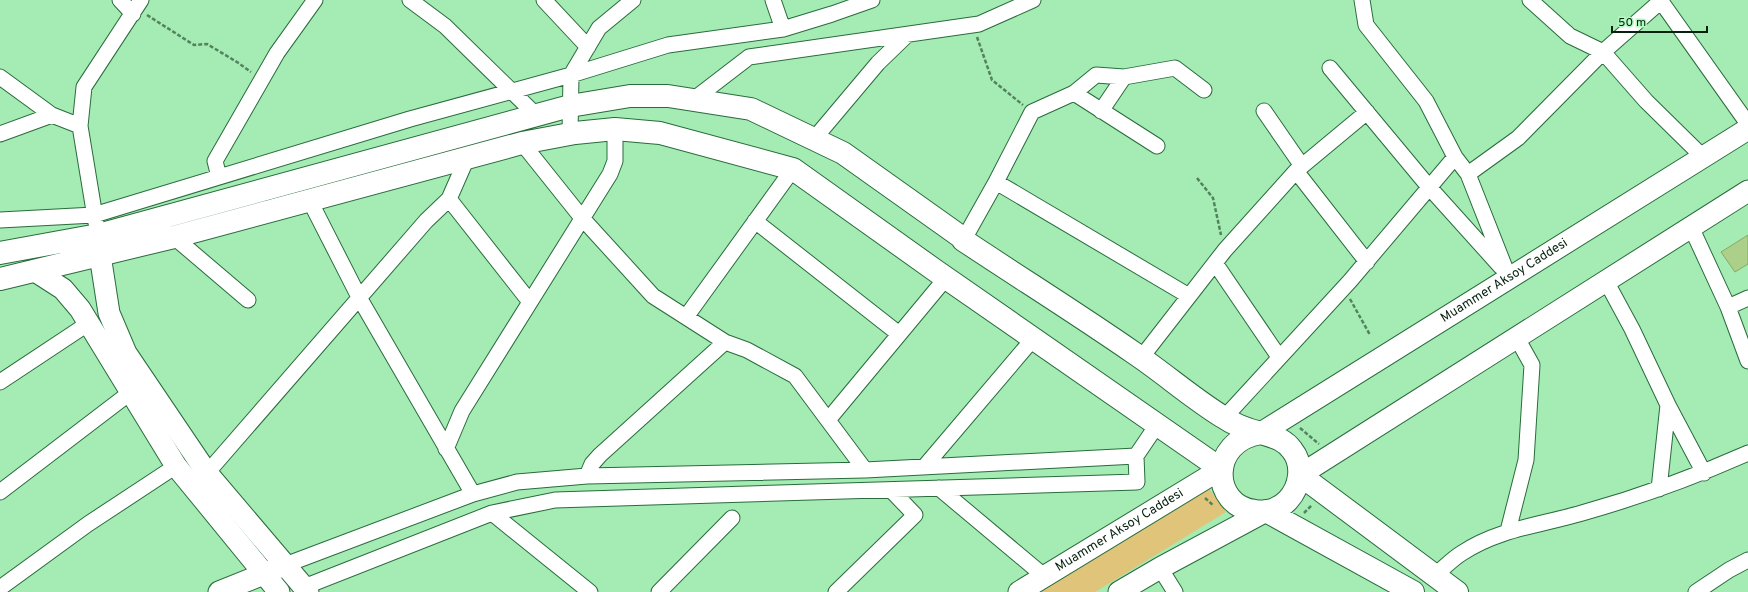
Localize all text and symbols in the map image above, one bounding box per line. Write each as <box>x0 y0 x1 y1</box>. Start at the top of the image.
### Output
scale bar <box>1612 8 1707 34</box>
text: 50 m <box>1618 15 1646 31</box>
street label: Muammer Aksoy Caddesi <box>1438 235 1571 327</box>
street label: Muammer Aksoy Caddesi <box>1053 486 1187 576</box>

